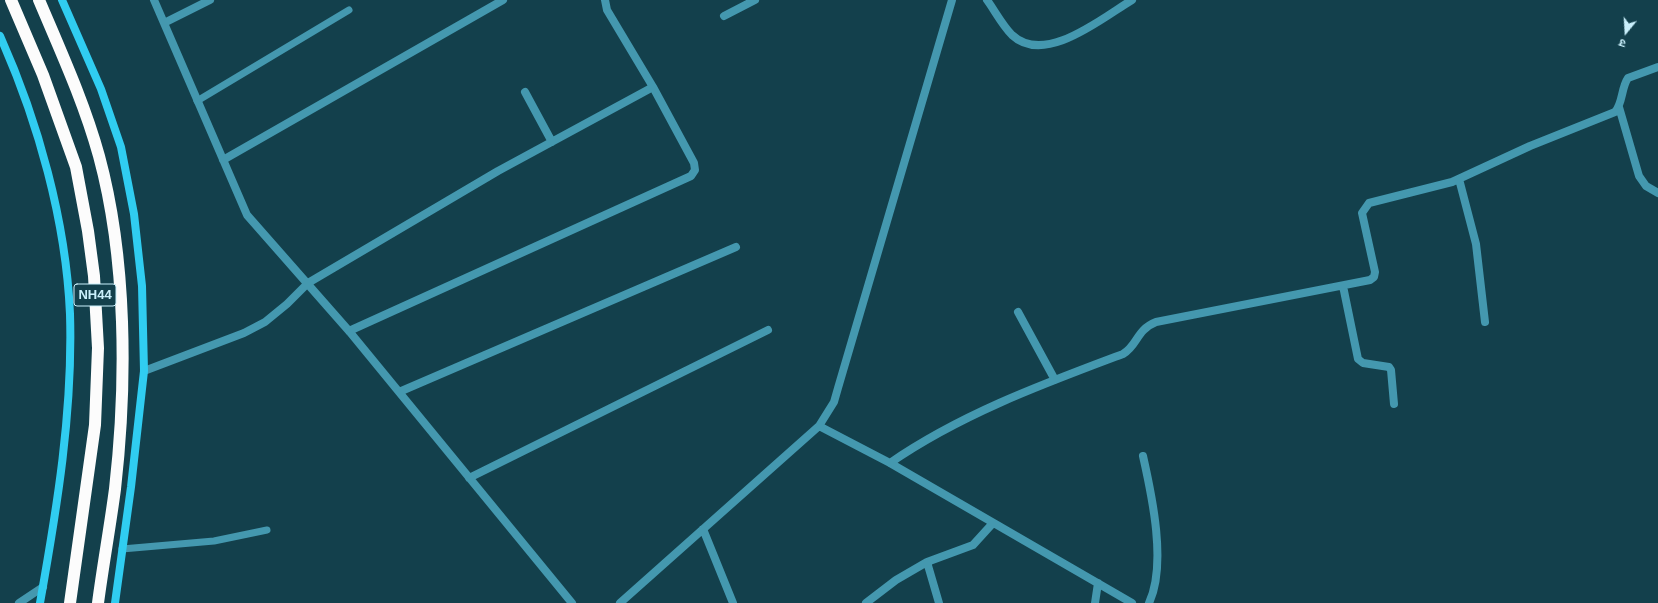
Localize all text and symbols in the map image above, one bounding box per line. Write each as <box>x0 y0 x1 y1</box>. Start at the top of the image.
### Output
north arrow <box>1606 12 1646 52</box>
text: उ <box>1617 37 1627 50</box>
road number: NH44 <box>74 284 116 306</box>

